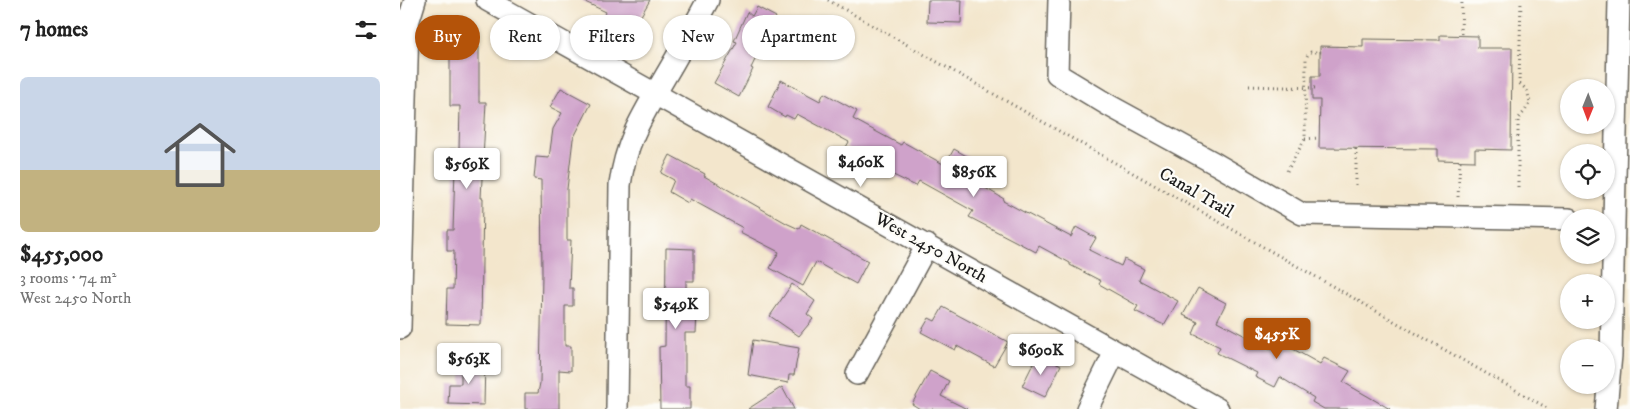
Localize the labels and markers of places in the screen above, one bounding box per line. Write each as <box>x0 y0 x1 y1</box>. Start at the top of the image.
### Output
pin: $460K <box>826 146 896 188</box>
pin: $569K <box>432 148 502 190</box>
pin: $856K <box>939 156 1009 198</box>
pin: $549K <box>641 288 711 330</box>
pin: $455K <box>1242 318 1312 360</box>
pin: $690K <box>1006 334 1076 376</box>
pin: $563K <box>434 342 504 385</box>

